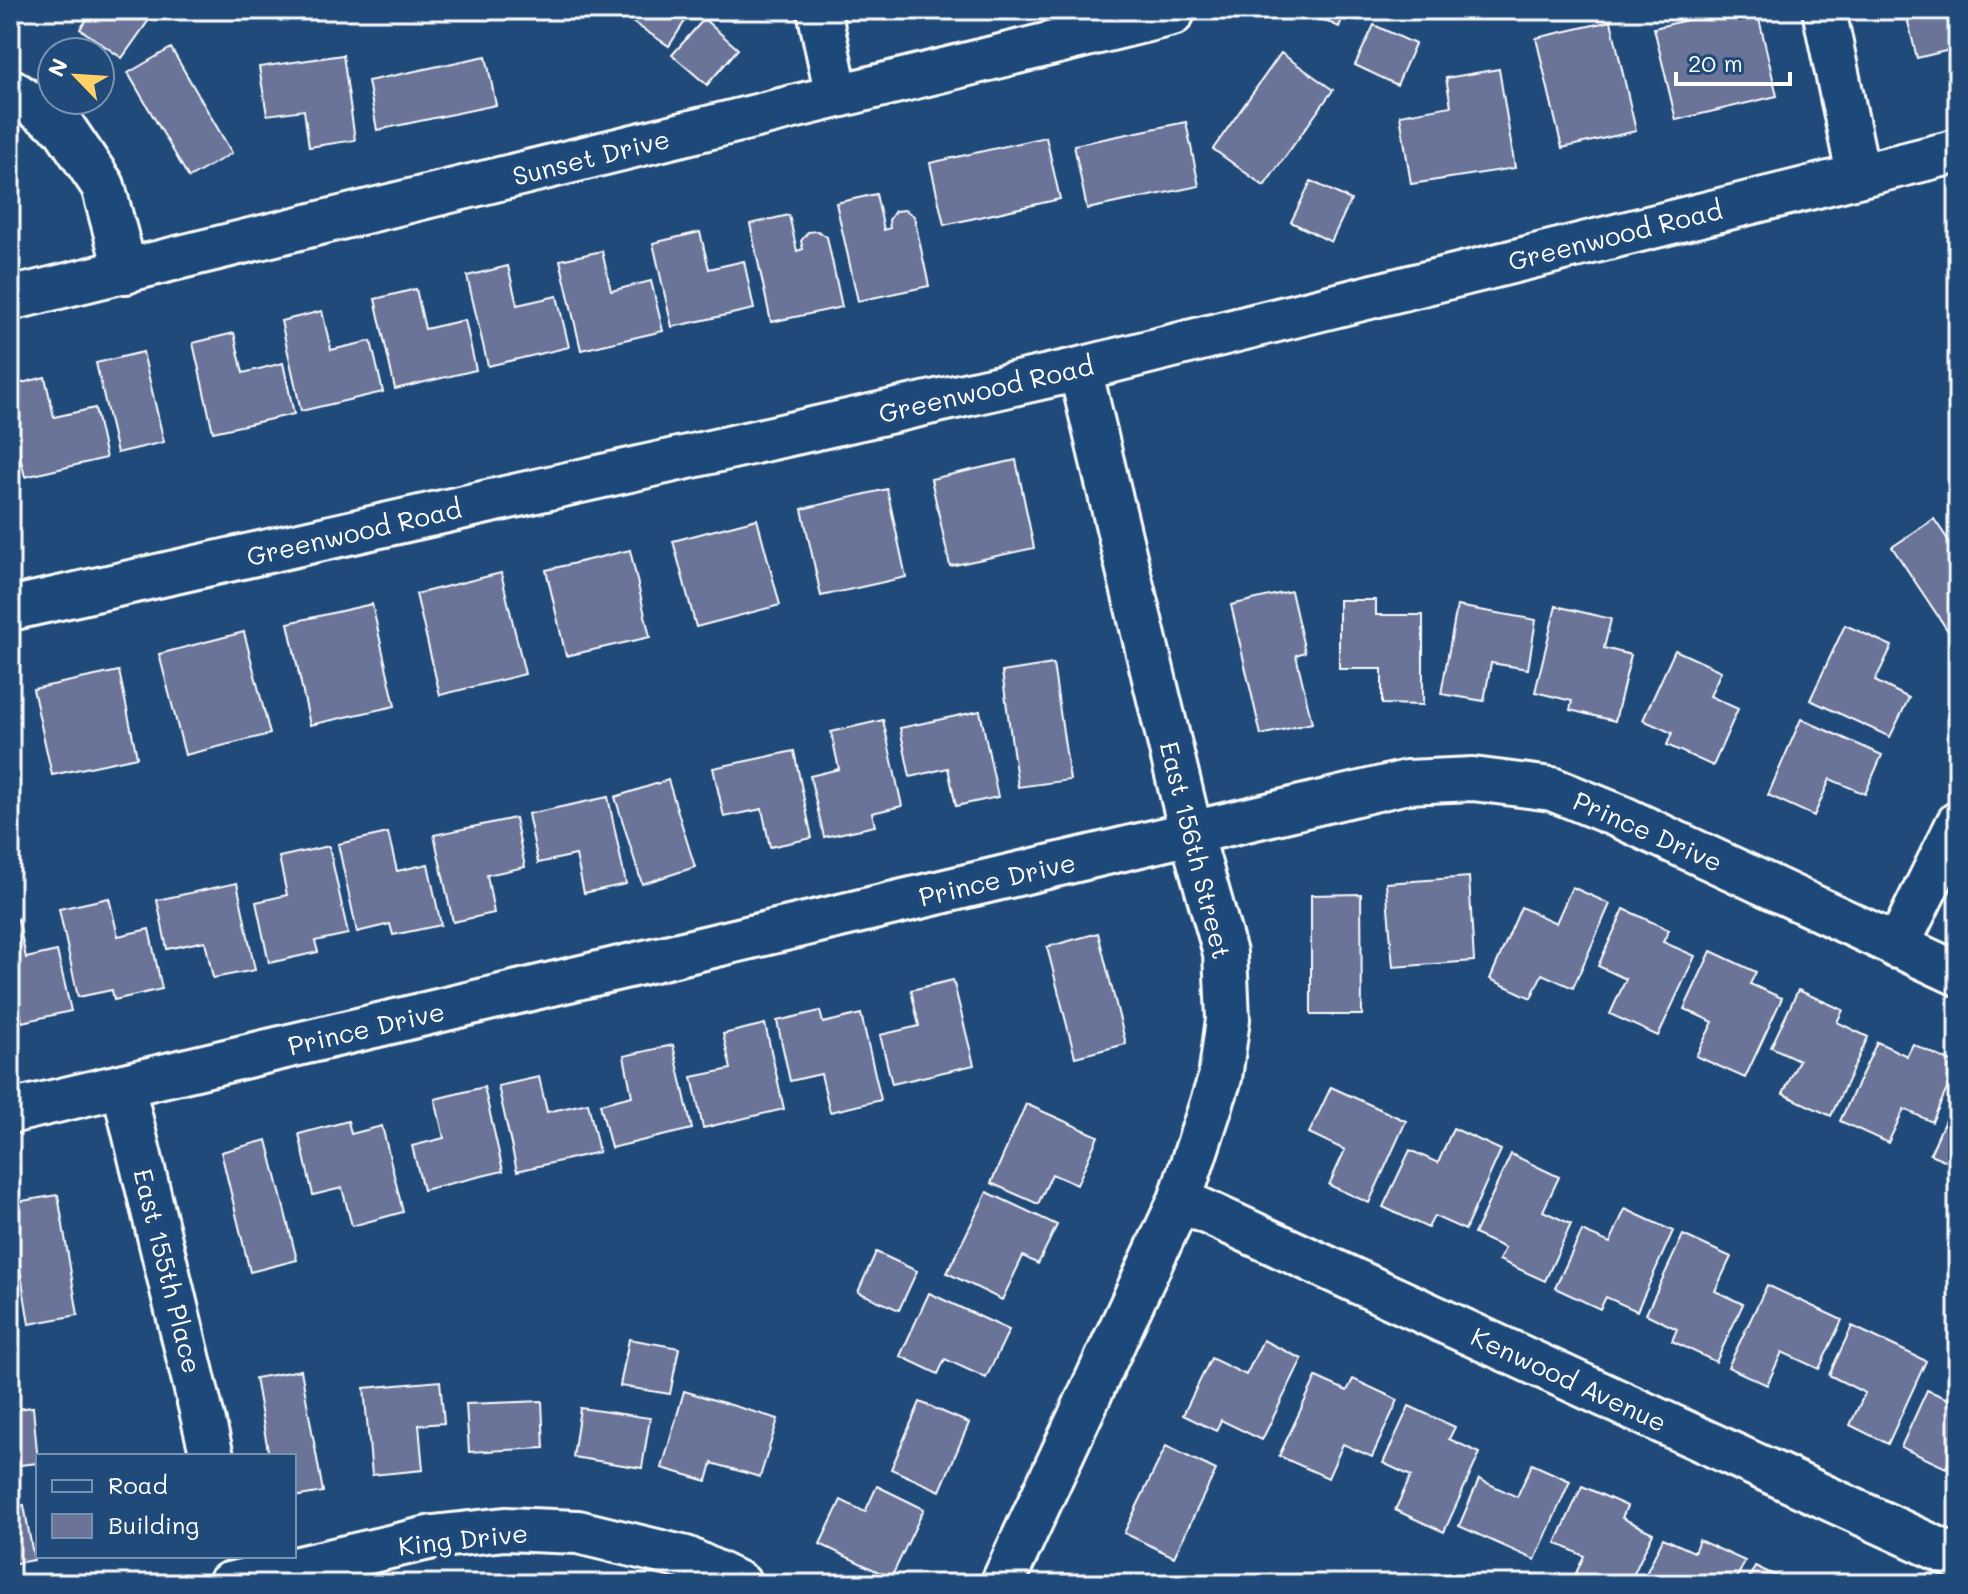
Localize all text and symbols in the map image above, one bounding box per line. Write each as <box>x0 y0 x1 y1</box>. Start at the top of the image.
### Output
north arrow <box>36 36 116 116</box>
scale bar <box>1676 36 1790 86</box>
text: 20 m <box>1688 47 1743 78</box>
text: N <box>41 54 74 81</box>
street label: Sunset Drive <box>509 121 673 193</box>
street label: Greenwood Road <box>1504 192 1726 278</box>
street label: Greenwood Road <box>875 348 1097 430</box>
street label: Greenwood Road <box>243 491 465 573</box>
street label: East 156th Street <box>1153 738 1239 962</box>
street label: Prince Drive <box>1568 783 1728 879</box>
street label: Prince Drive <box>915 844 1079 914</box>
street label: Prince Drive <box>284 993 448 1063</box>
street label: East 155th Place <box>126 1165 210 1377</box>
street label: Kenwood Avenue <box>1466 1319 1672 1439</box>
legend <box>36 1454 296 1558</box>
text: Road <box>108 1469 168 1500</box>
text: Building <box>108 1509 199 1540</box>
street label: King Drive <box>396 1515 530 1563</box>

